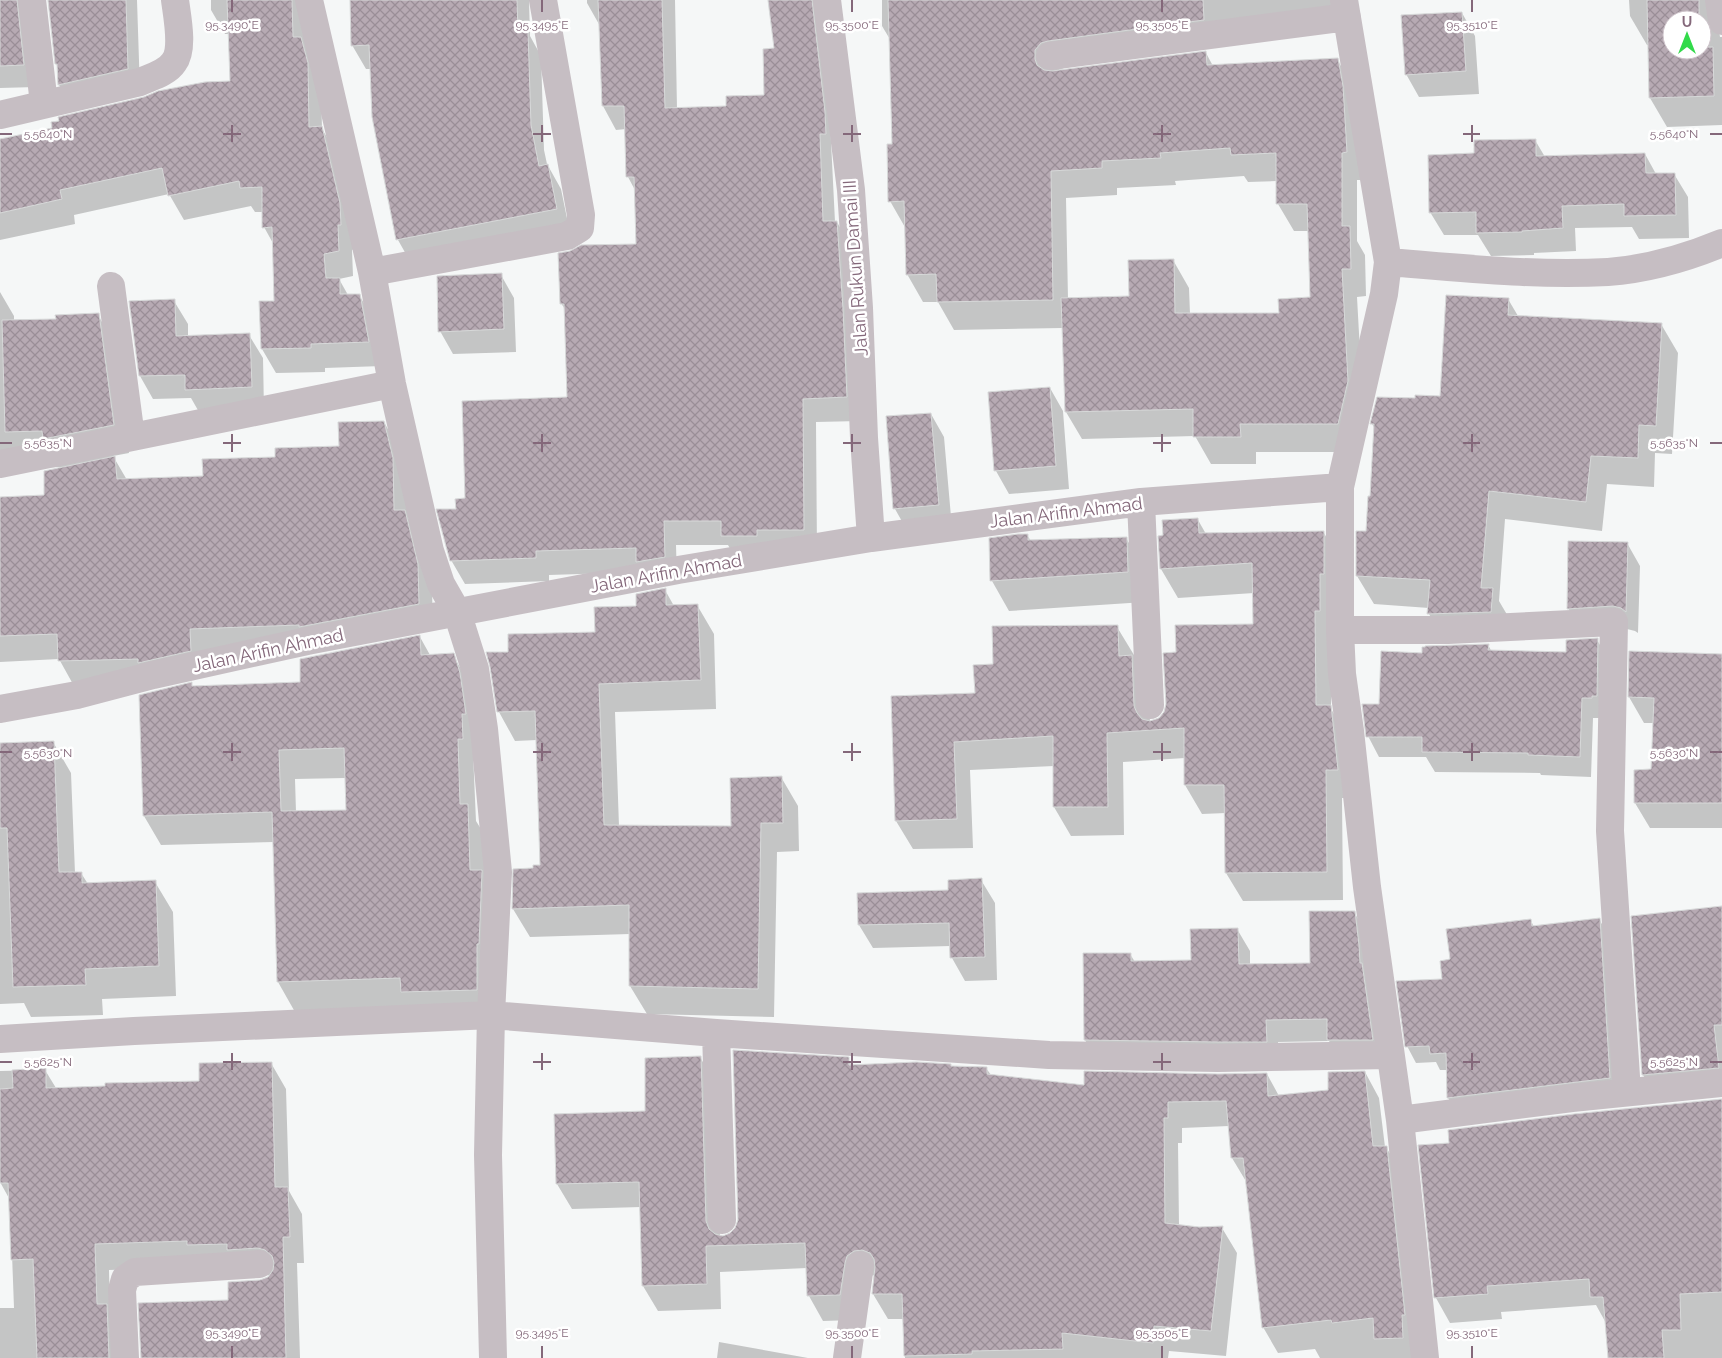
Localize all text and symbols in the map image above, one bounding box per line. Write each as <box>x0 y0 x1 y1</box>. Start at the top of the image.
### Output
north arrow <box>1662 10 1712 60</box>
text: U <box>1682 14 1692 30</box>
text: 95.3490°E <box>205 18 259 32</box>
text: 95.3495°E <box>516 18 568 32</box>
text: 95.3500°E <box>825 18 879 32</box>
text: 95.3505°E <box>1135 18 1189 32</box>
text: 95.3510°E <box>1446 18 1498 32</box>
text: 5.5640°N <box>24 127 72 141</box>
text: 5.5640°N <box>1650 127 1698 141</box>
street label: Jalan Rukun Damai III <box>838 179 872 357</box>
text: 5.5635°N <box>24 436 72 450</box>
text: 5.5635°N <box>1650 436 1698 450</box>
street label: Jalan Arifin Ahmad <box>988 492 1144 532</box>
street label: Jalan Arifin Ahmad <box>588 549 744 597</box>
street label: Jalan Arifin Ahmad <box>191 624 345 676</box>
text: 5.5630°N <box>24 746 72 760</box>
text: 5.5630°N <box>1650 746 1698 760</box>
text: 5.5625°N <box>24 1055 72 1069</box>
text: 5.5625°N <box>1650 1055 1698 1069</box>
text: 95.3490°E <box>205 1326 259 1340</box>
text: 95.3495°E <box>516 1326 568 1340</box>
text: 95.3500°E <box>825 1326 879 1340</box>
text: 95.3505°E <box>1135 1326 1189 1340</box>
text: 95.3510°E <box>1446 1326 1498 1340</box>

